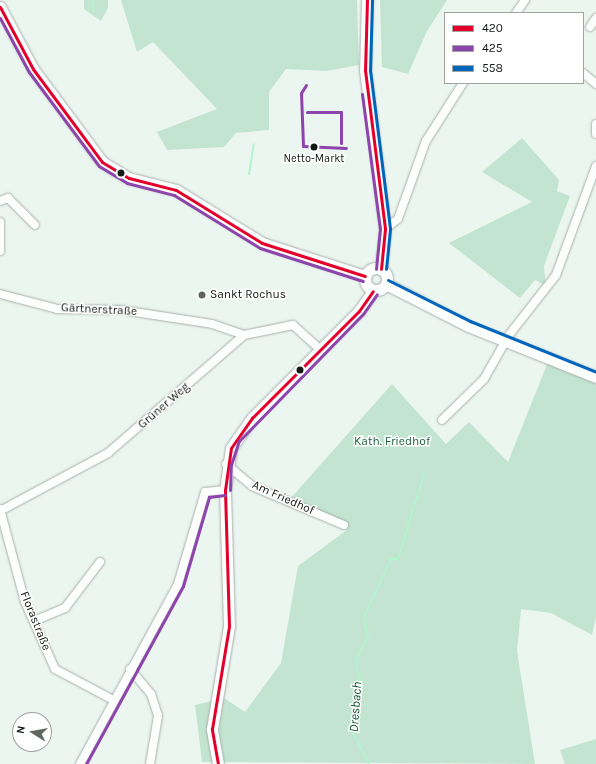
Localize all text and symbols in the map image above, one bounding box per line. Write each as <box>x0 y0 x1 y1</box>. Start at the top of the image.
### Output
legend <box>444 12 584 84</box>
text: 420 <box>482 21 503 35</box>
text: 425 <box>482 41 502 55</box>
text: 558 <box>482 61 503 75</box>
marker: Netto-Markt <box>309 142 319 152</box>
place label: Netto-Markt <box>284 152 344 166</box>
unlabelled marker <box>116 168 126 178</box>
place label: Sankt Rochus <box>210 288 286 302</box>
marker: Sankt Rochus <box>197 290 207 300</box>
street label: Gärtnerstraße <box>61 301 137 319</box>
unlabelled marker <box>295 365 305 375</box>
street label: Grüner Weg <box>135 380 193 432</box>
park label: Kath. Friedhof <box>354 435 430 449</box>
street label: Am Friedhof <box>250 478 316 518</box>
street label: Florastraße <box>17 589 53 653</box>
water label: Dresbach <box>346 681 366 733</box>
north arrow <box>12 712 52 752</box>
text: N <box>14 725 28 735</box>

